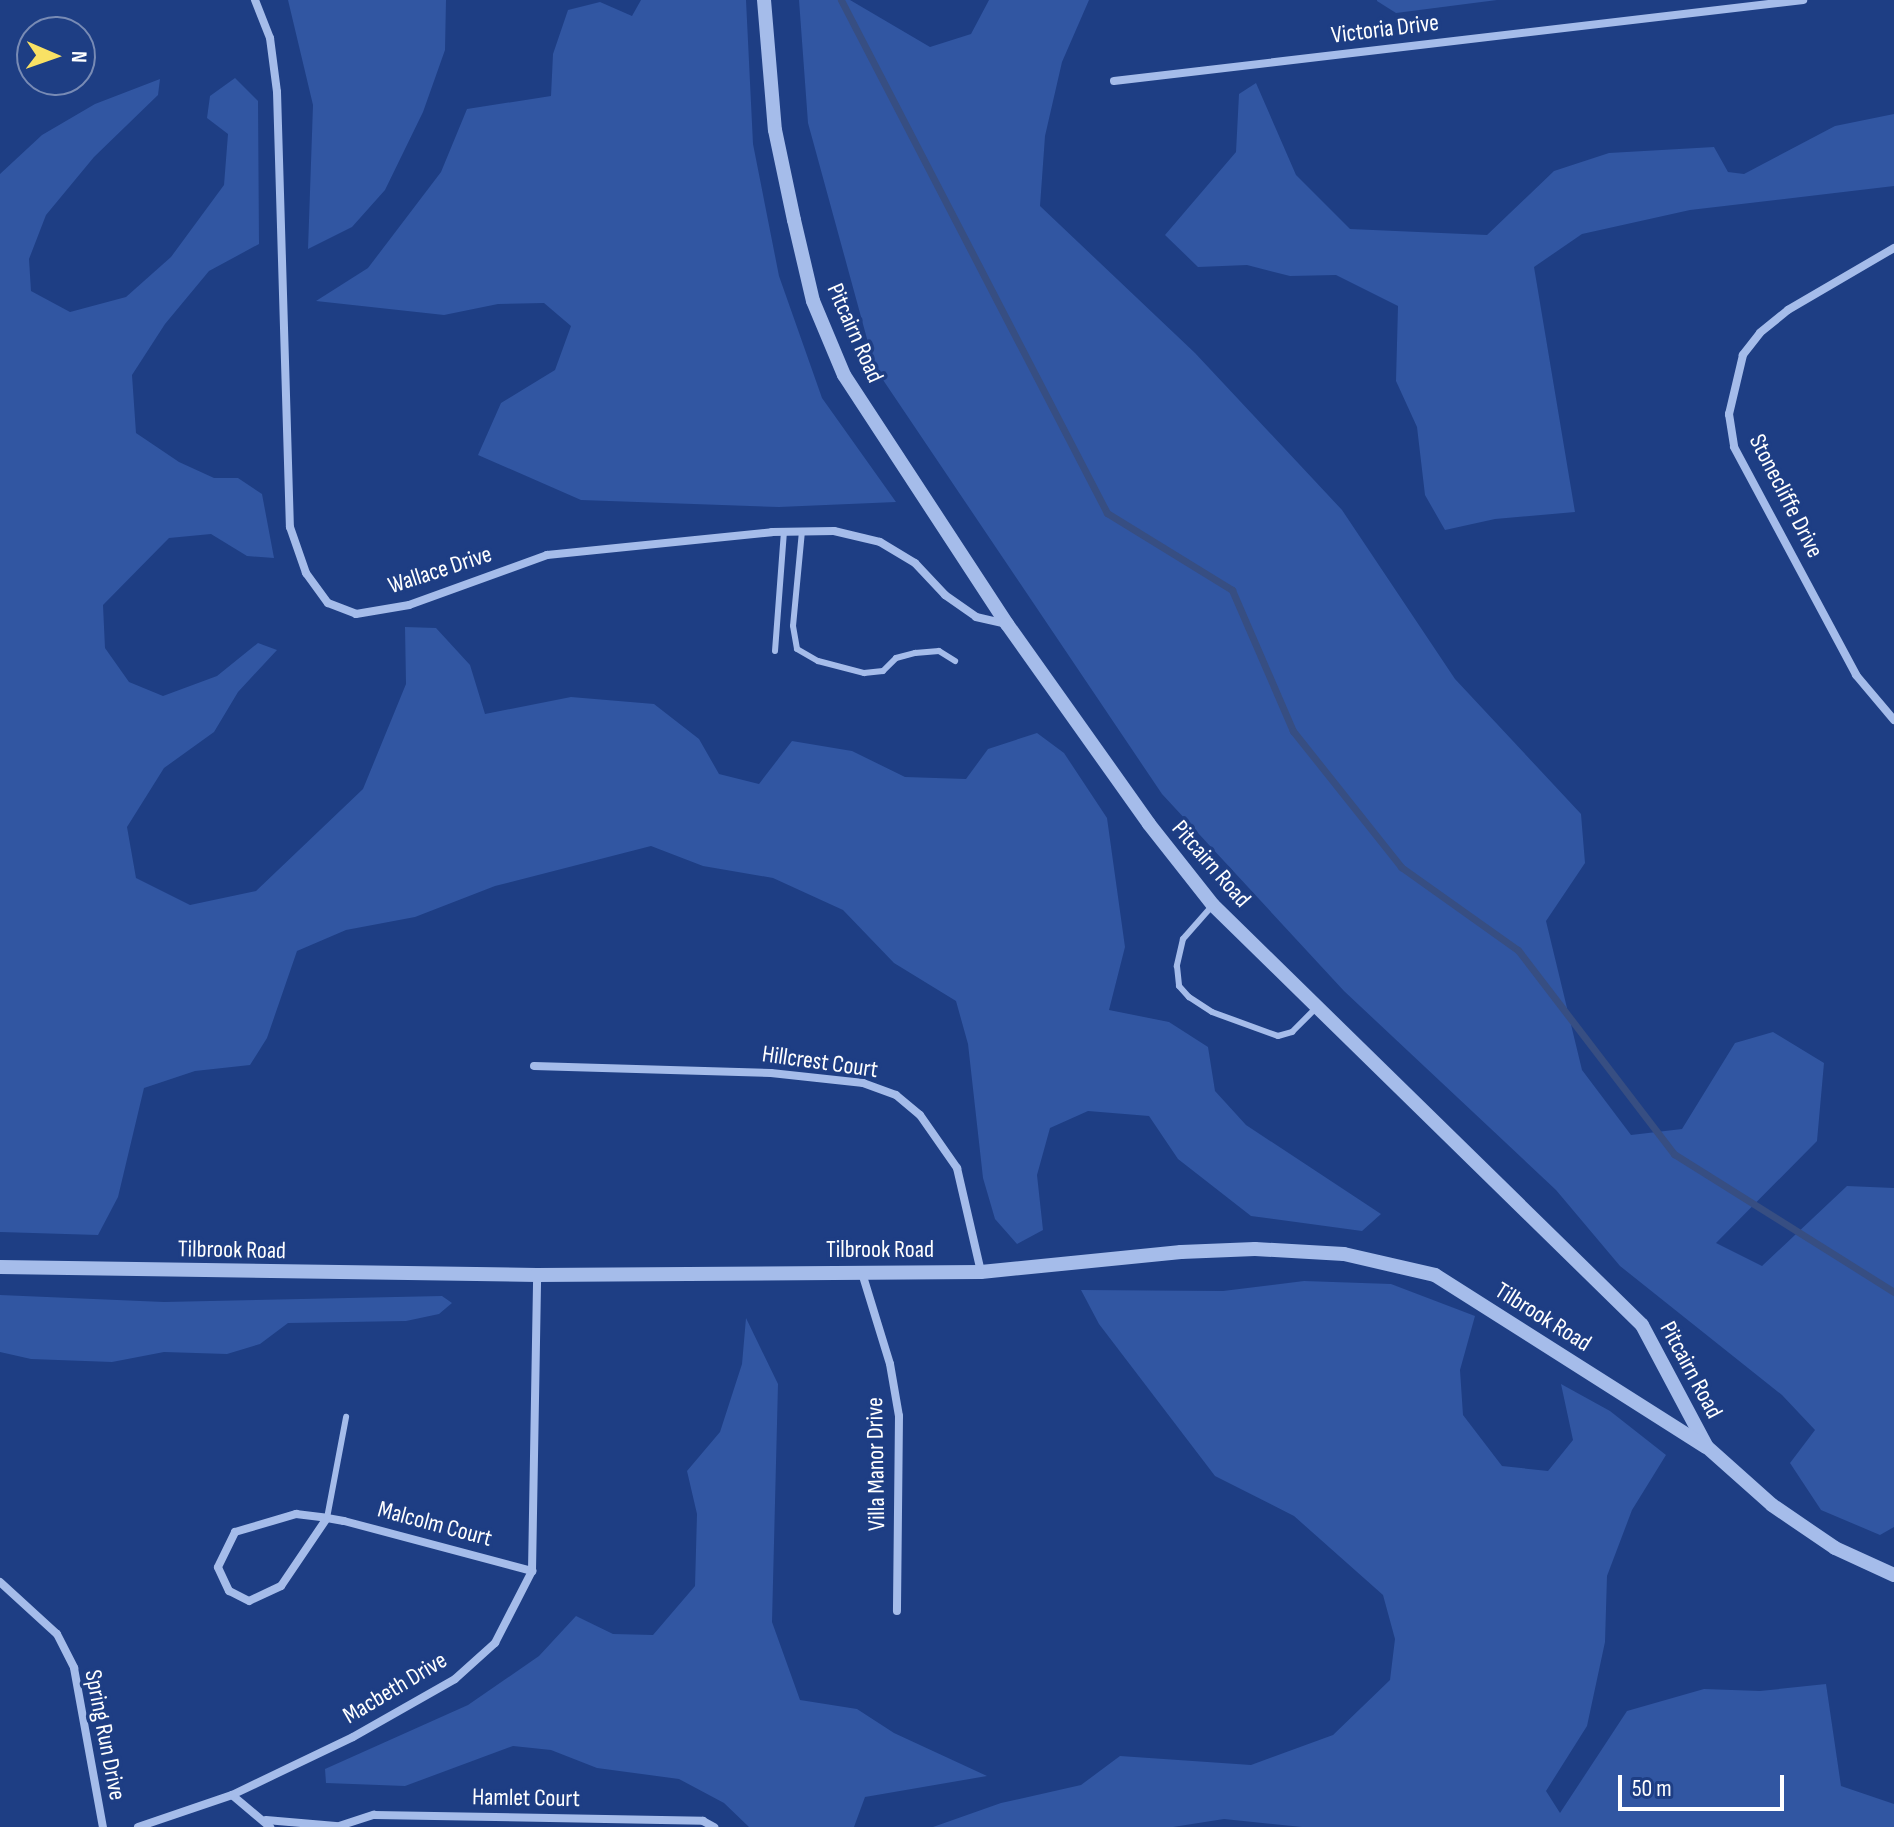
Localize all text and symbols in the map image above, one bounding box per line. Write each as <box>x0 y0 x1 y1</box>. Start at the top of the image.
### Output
street label: Victoria Drive <box>1330 8 1440 50</box>
north arrow <box>16 16 96 96</box>
text: N <box>65 50 92 63</box>
street label: Pitcairn Road <box>820 279 890 387</box>
street label: Stonecliffe Drive <box>1743 429 1829 563</box>
street label: Wallace Drive <box>385 540 495 600</box>
street label: Pitcairn Road <box>1165 815 1257 913</box>
street label: Hillcrest Court <box>760 1040 880 1084</box>
street label: Tilbrook Road <box>178 1235 286 1265</box>
street label: Tilbrook Road <box>826 1236 934 1264</box>
street label: Tilbrook Road <box>1490 1276 1596 1358</box>
street label: Pitcairn Road <box>1653 1317 1729 1423</box>
street label: Villa Manor Drive <box>860 1397 892 1531</box>
street label: Malcolm Court <box>375 1495 495 1553</box>
street label: Macbeth Drive <box>338 1646 452 1730</box>
street label: Spring Run Drive <box>78 1667 132 1803</box>
scale bar <box>1622 1759 1788 1809</box>
text: 50 m <box>1632 1774 1672 1803</box>
street label: Hamlet Court <box>472 1783 580 1813</box>

